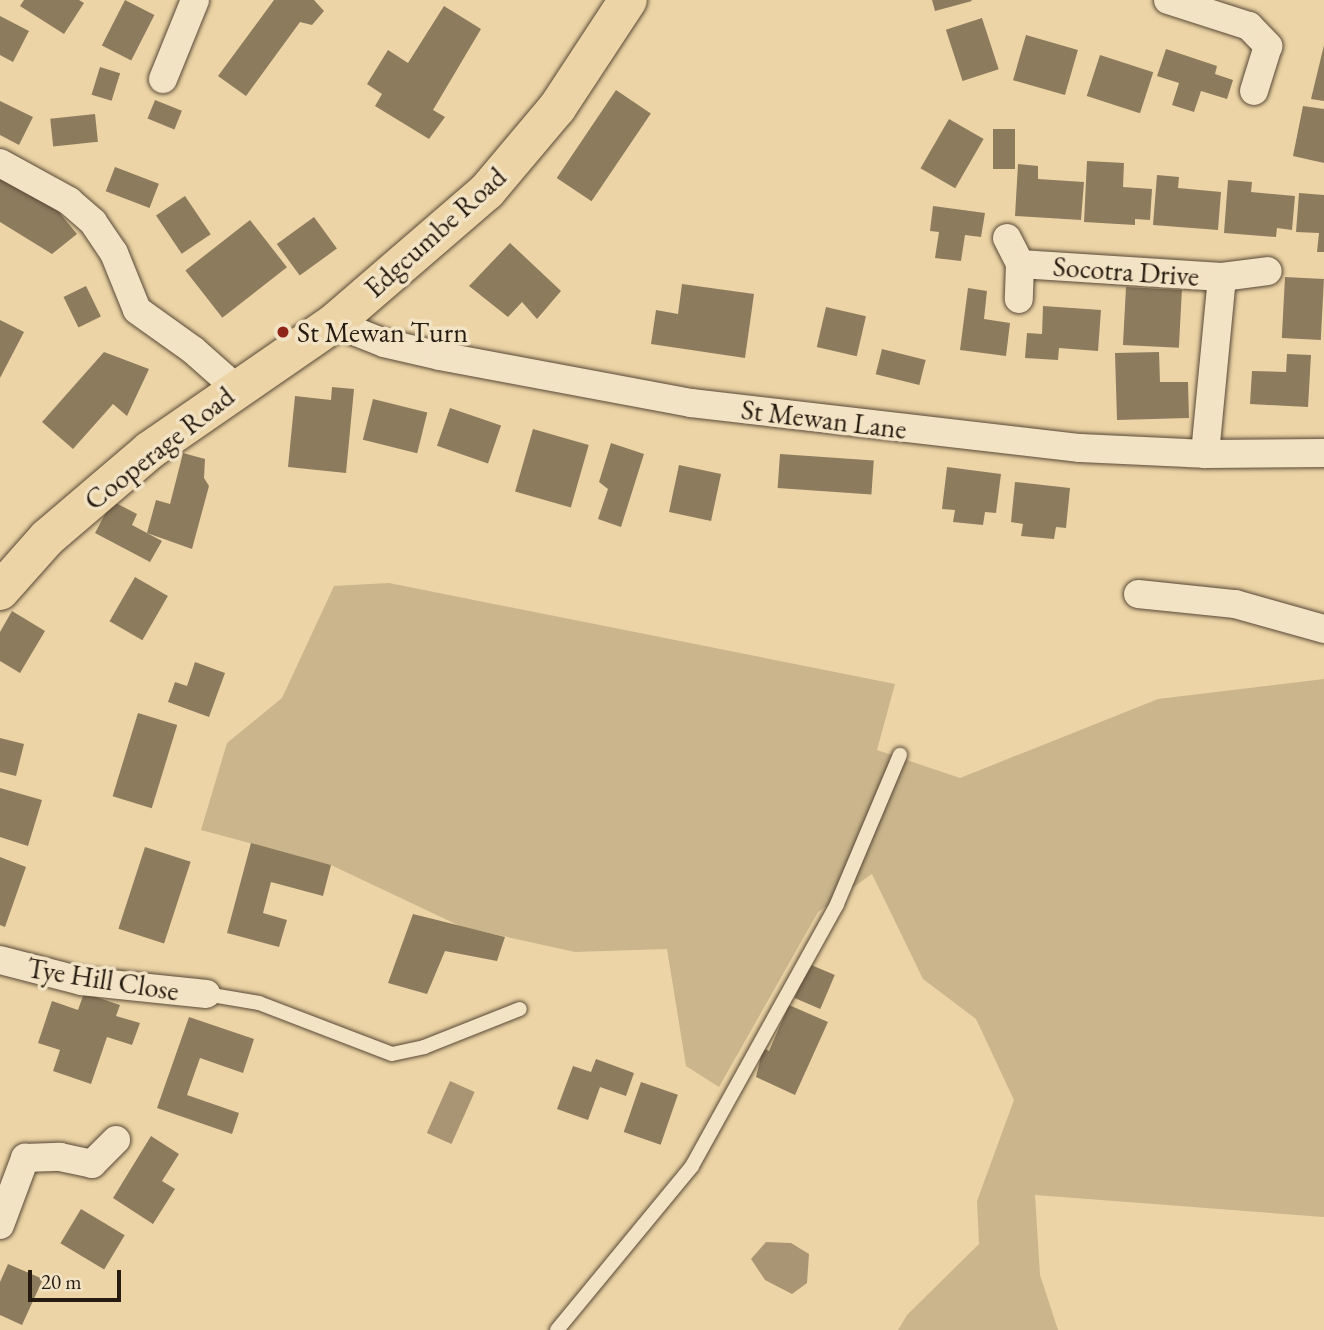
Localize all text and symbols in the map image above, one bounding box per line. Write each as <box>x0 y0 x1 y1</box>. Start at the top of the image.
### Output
street label: Edgcumbe Road <box>357 160 513 304</box>
street label: Socotra Drive <box>1052 249 1200 293</box>
place label: St Mewan Turn <box>297 315 468 349</box>
marker: St Mewan Turn <box>275 324 291 340</box>
street label: Cooperage Road <box>77 379 241 517</box>
street label: St Mewan Lane <box>739 392 909 446</box>
street label: Tye Hill Close <box>25 950 181 1008</box>
scale bar <box>32 1256 124 1300</box>
text: 20 m <box>41 1268 82 1295</box>

